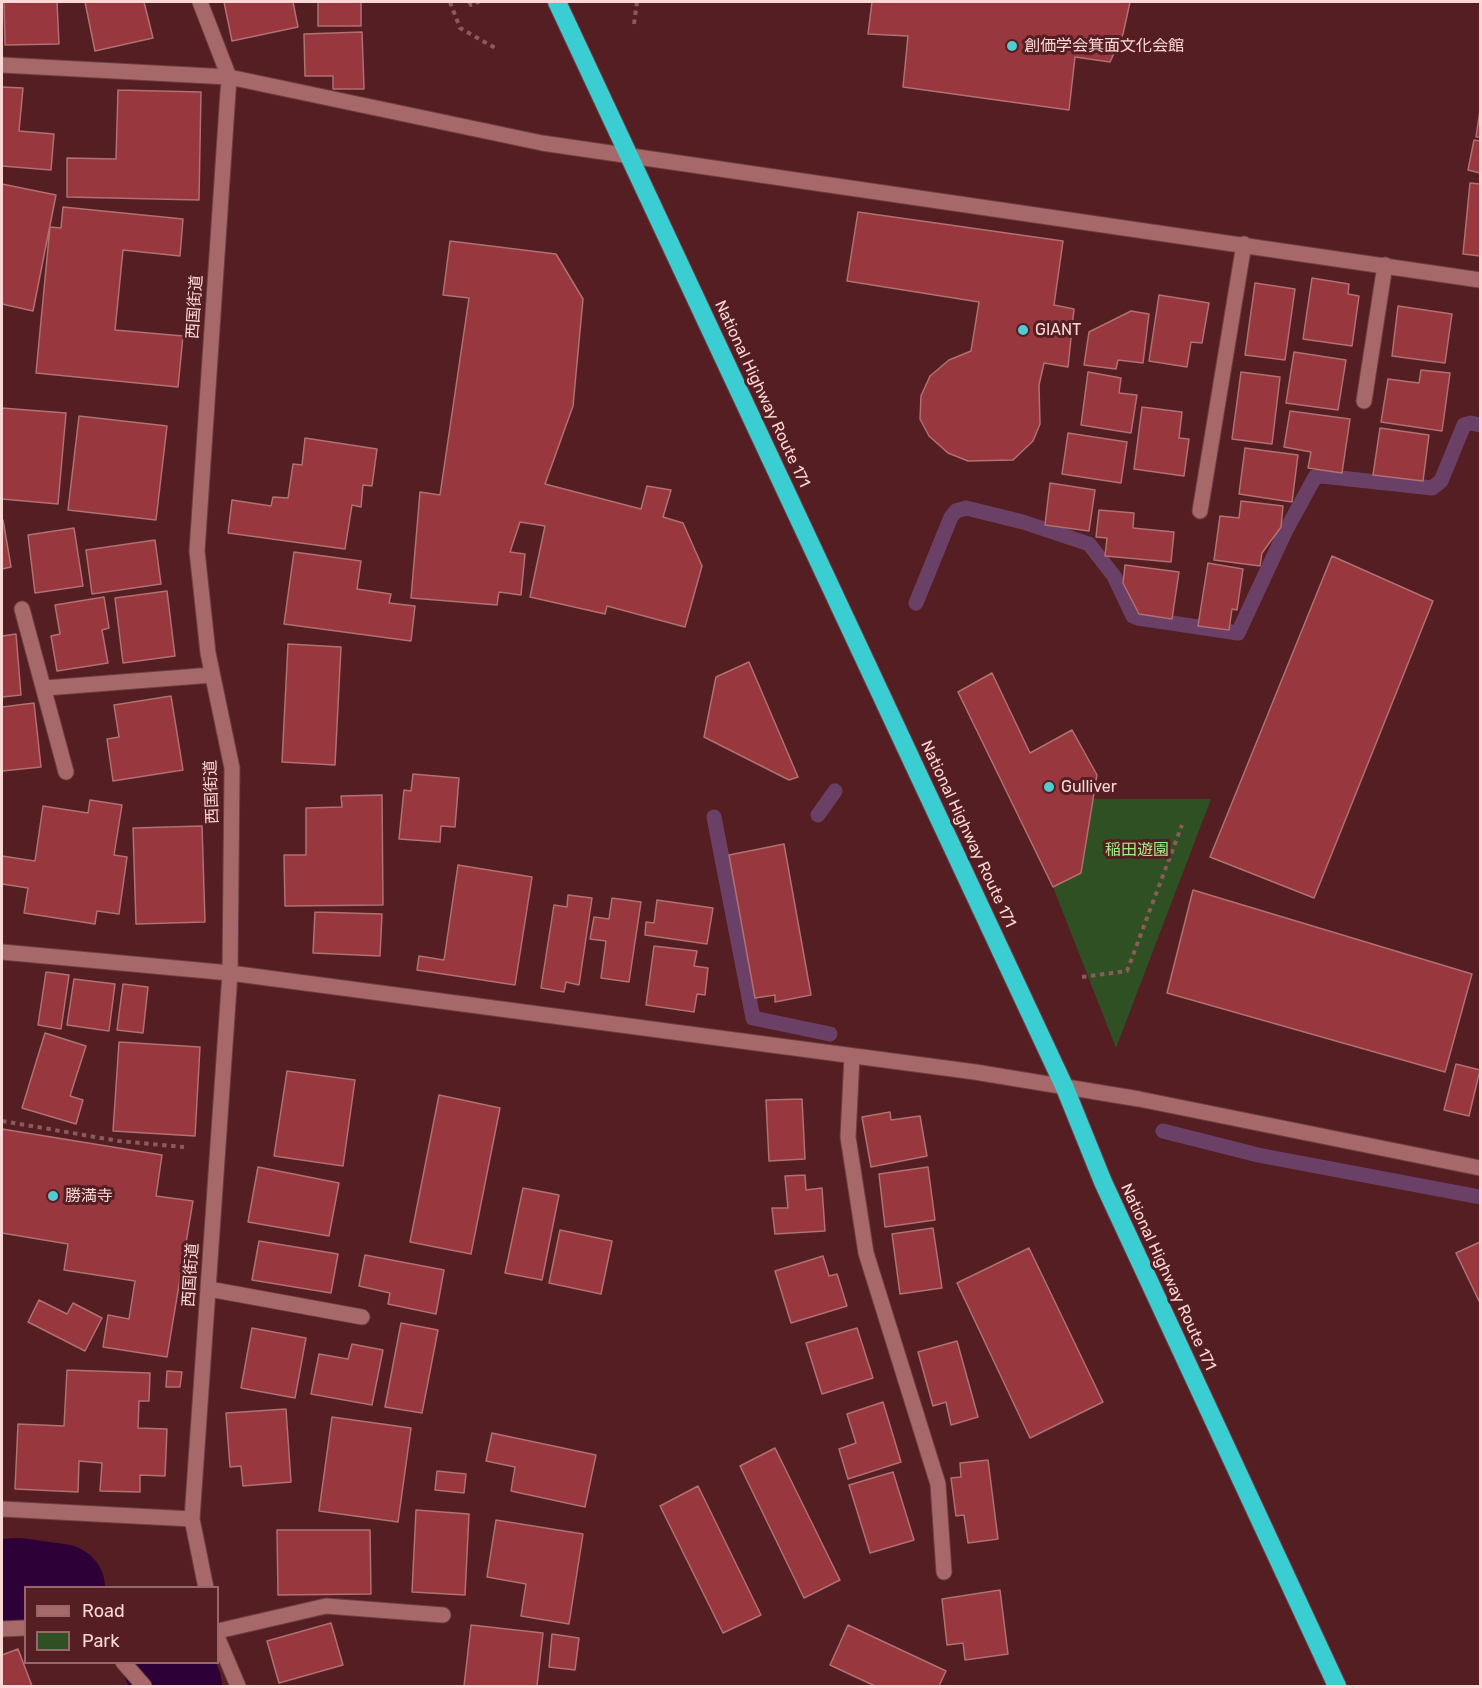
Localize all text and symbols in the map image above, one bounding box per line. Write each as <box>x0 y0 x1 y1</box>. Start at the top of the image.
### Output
place label: 創価学会箕面文化会館 <box>1024 36 1184 56</box>
marker: 創価学会箕面文化会館 <box>1005 39 1019 53</box>
street label: 西国街道 <box>183 274 207 340</box>
street label: National Highway Route 171 <box>710 297 814 491</box>
place label: GIANT <box>1035 320 1081 340</box>
marker: GIANT <box>1016 323 1030 337</box>
street label: National Highway Route 171 <box>916 737 1020 931</box>
street label: 西国街道 <box>201 760 223 824</box>
place label: Gulliver <box>1061 777 1117 797</box>
marker: Gulliver <box>1042 780 1056 794</box>
park label: 稲田遊園 <box>1105 840 1169 860</box>
street label: National Highway Route 171 <box>1116 1180 1220 1374</box>
place label: 勝満寺 <box>65 1186 113 1206</box>
marker: 勝満寺 <box>46 1189 60 1203</box>
street label: 西国街道 <box>179 1242 203 1308</box>
legend <box>24 1586 219 1664</box>
text: Road <box>82 1600 125 1622</box>
text: Park <box>82 1630 119 1652</box>

